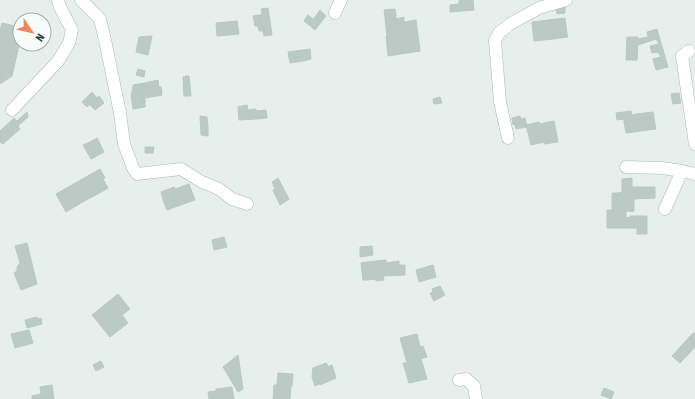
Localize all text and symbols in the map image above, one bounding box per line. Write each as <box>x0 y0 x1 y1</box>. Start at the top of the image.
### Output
north arrow <box>12 12 52 52</box>
text: N <box>33 32 47 44</box>

